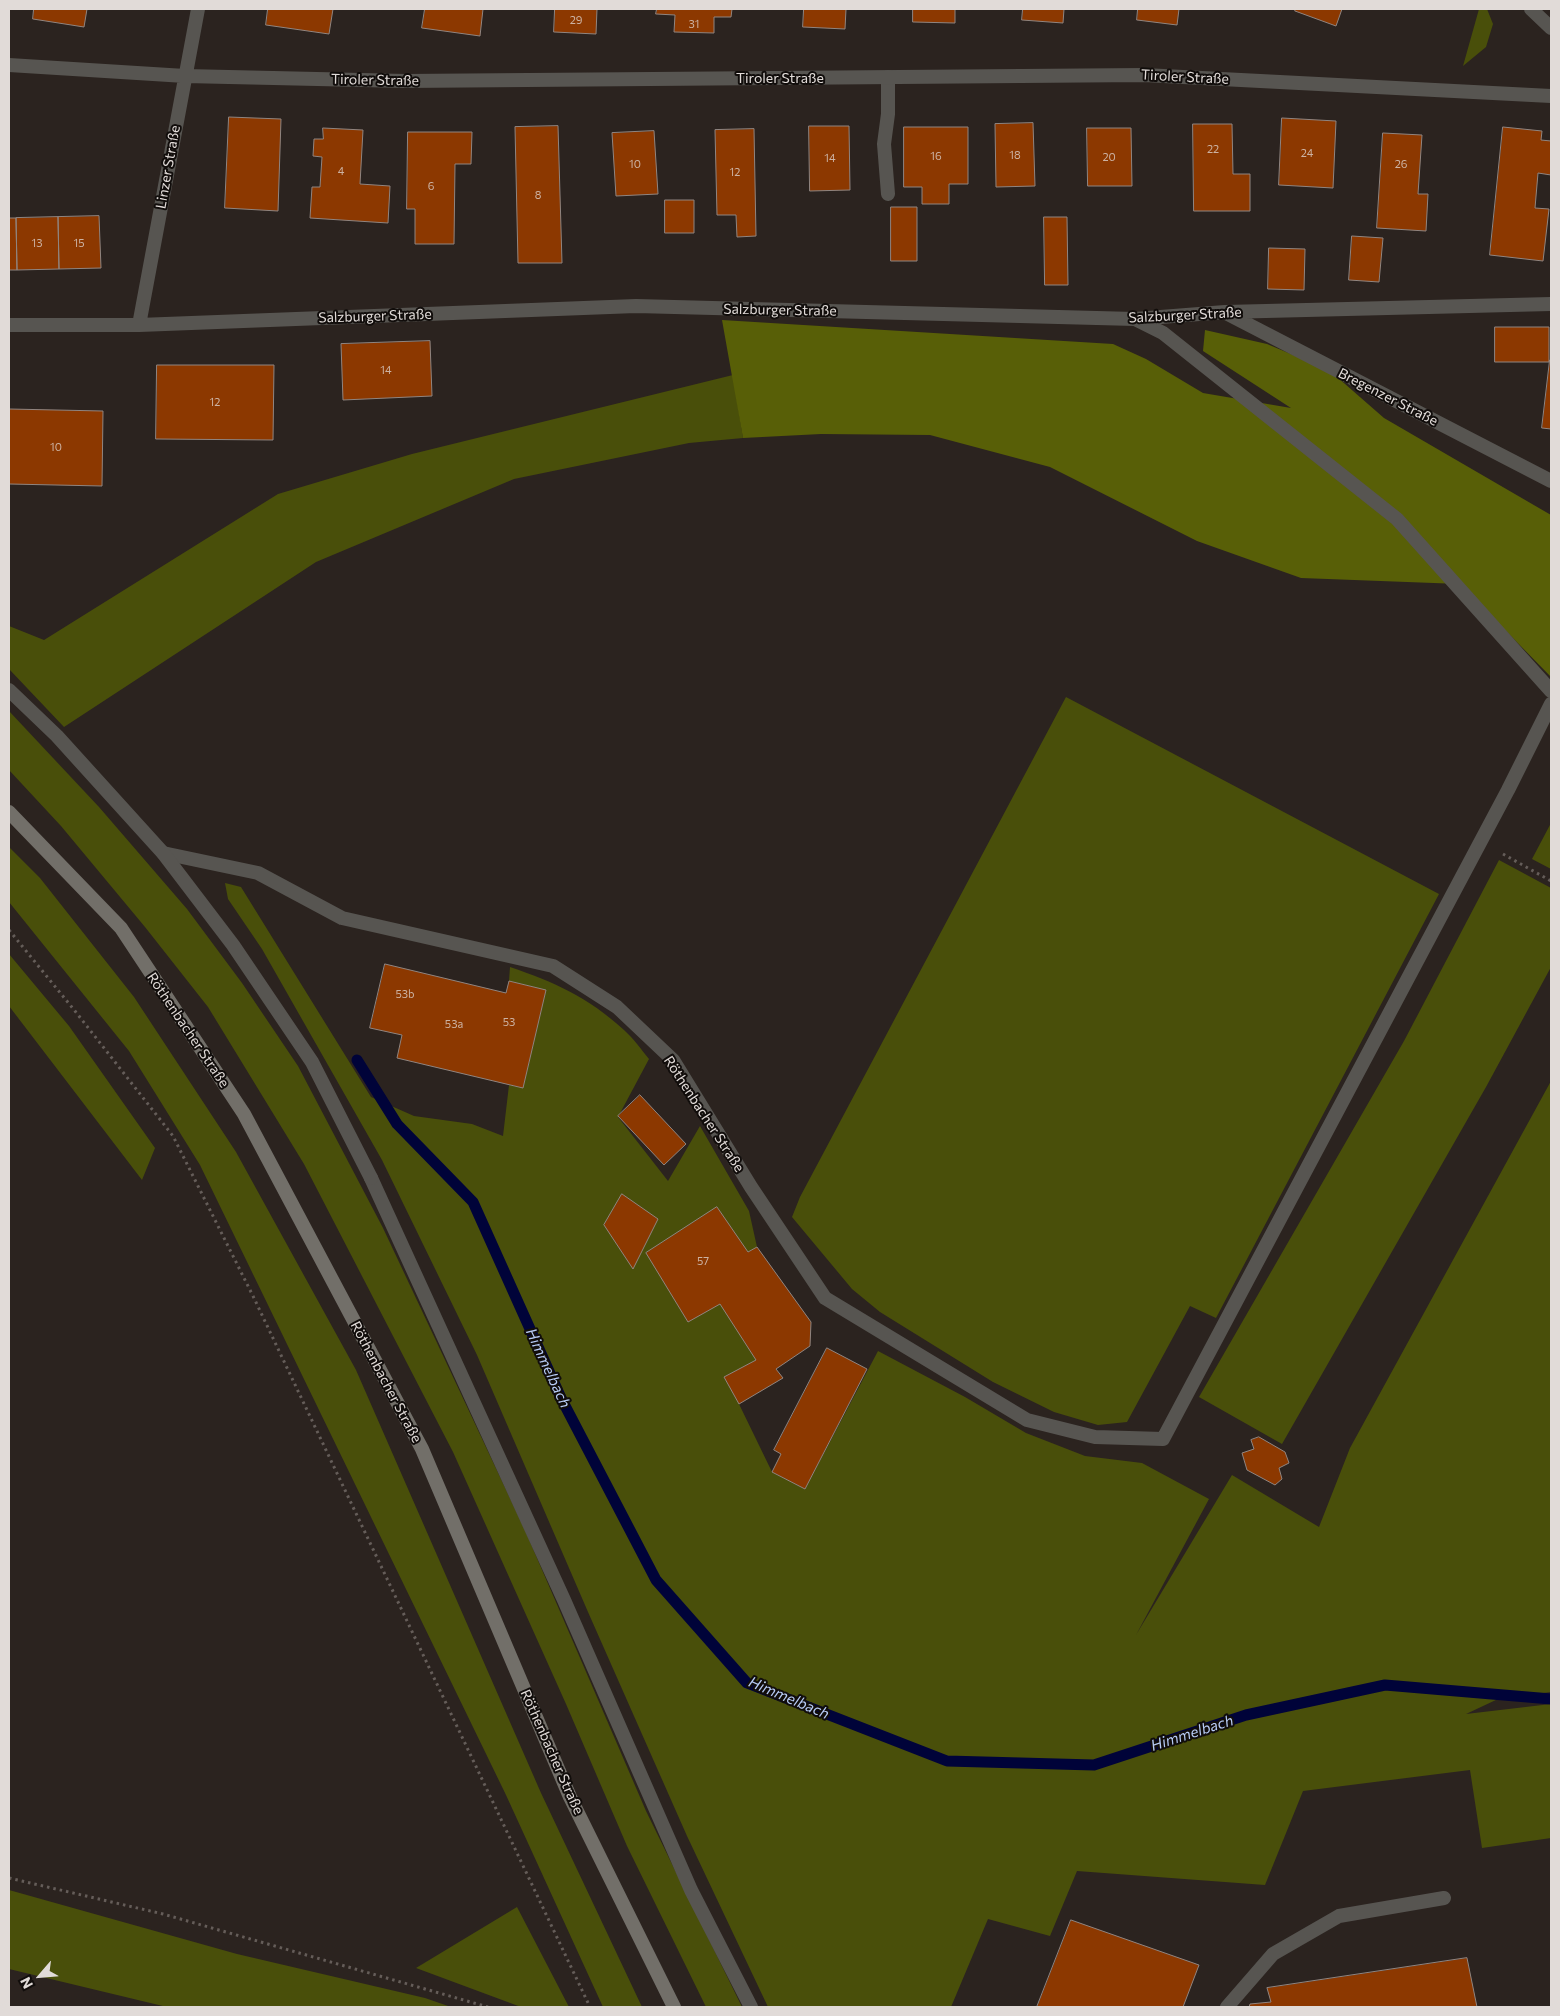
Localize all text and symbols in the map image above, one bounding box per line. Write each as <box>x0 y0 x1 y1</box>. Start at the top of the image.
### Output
house number: 29 <box>570 13 582 27</box>
house number: 31 <box>689 17 699 31</box>
street label: Tiroler Straße <box>1141 66 1229 88</box>
street label: Tiroler Straße <box>736 70 824 86</box>
street label: Tiroler Straße <box>331 71 419 89</box>
street label: Linzer Straße <box>152 124 184 210</box>
house number: 22 <box>1207 142 1219 156</box>
house number: 24 <box>1301 146 1313 160</box>
house number: 18 <box>1009 148 1021 162</box>
house number: 16 <box>930 149 942 163</box>
house number: 20 <box>1102 150 1116 164</box>
house number: 14 <box>824 151 836 165</box>
house number: 10 <box>629 157 641 171</box>
house number: 26 <box>1395 157 1407 171</box>
house number: 4 <box>338 164 344 178</box>
house number: 12 <box>730 165 740 179</box>
house number: 6 <box>428 179 434 193</box>
house number: 8 <box>535 188 541 202</box>
house number: 13 <box>32 236 42 250</box>
house number: 15 <box>73 236 85 250</box>
street label: Salzburger Straße <box>723 301 837 319</box>
street label: Salzburger Straße <box>1128 304 1242 326</box>
street label: Salzburger Straße <box>318 306 432 326</box>
house number: 14 <box>380 363 392 377</box>
street label: Bregenzer Straße <box>1335 365 1441 429</box>
house number: 12 <box>210 395 220 409</box>
house number: 10 <box>50 440 62 454</box>
street label: Röthenbacher Straße <box>143 969 233 1091</box>
house number: 53b <box>395 987 415 1001</box>
house number: 53 <box>503 1015 515 1029</box>
house number: 53a <box>445 1017 463 1031</box>
street label: Röthenbacher Straße <box>660 1053 748 1175</box>
house number: 57 <box>697 1254 709 1268</box>
street label: Röthenbacher Straße <box>347 1318 425 1446</box>
water label: Himmelbach <box>522 1325 574 1411</box>
water label: Himmelbach <box>746 1673 832 1723</box>
street label: Röthenbacher Straße <box>517 1687 587 1817</box>
water label: Himmelbach <box>1148 1711 1236 1755</box>
north arrow <box>15 1951 65 2001</box>
text: N <box>16 1975 36 1992</box>

